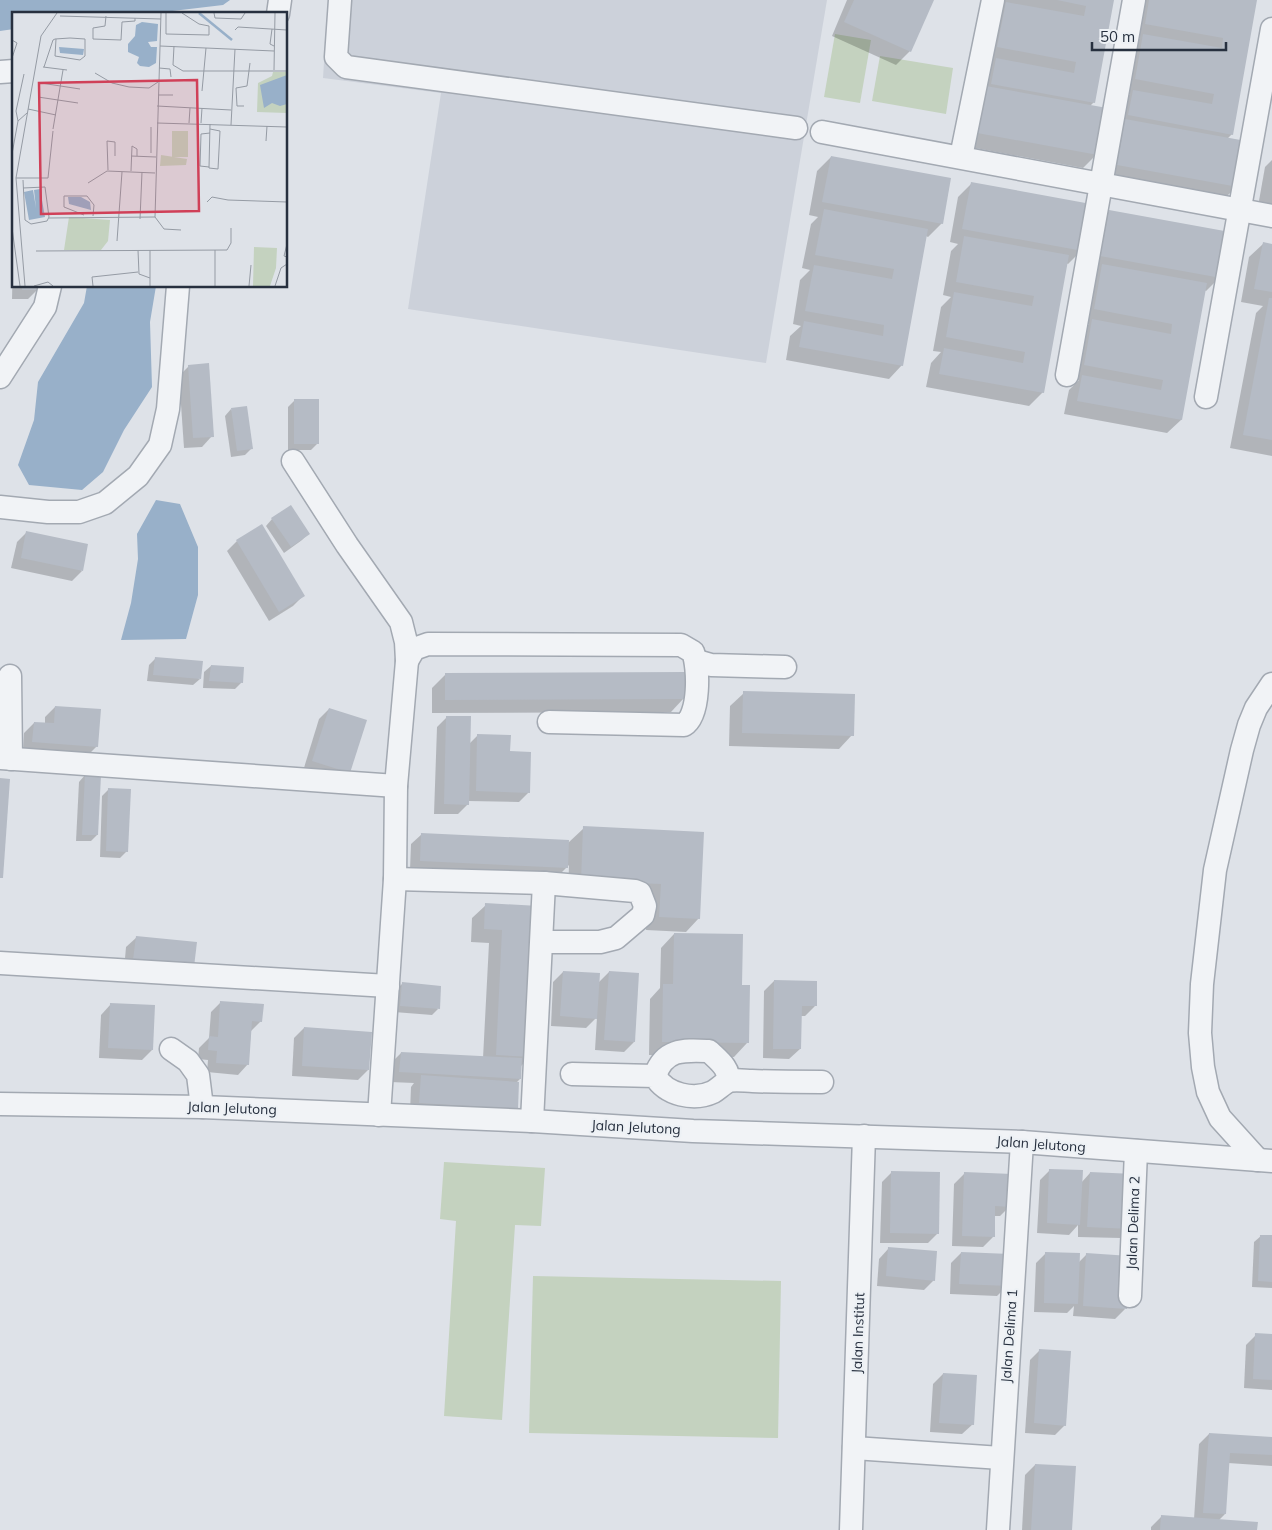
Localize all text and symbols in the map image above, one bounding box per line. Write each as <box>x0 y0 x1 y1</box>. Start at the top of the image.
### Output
inset map <box>12 12 288 288</box>
scale bar <box>1092 20 1226 52</box>
text: 50 m <box>1100 27 1135 46</box>
street label: Jalan Jelutong <box>187 1097 277 1119</box>
street label: Jalan Jelutong <box>591 1116 681 1138</box>
street label: Jalan Jelutong <box>996 1132 1086 1156</box>
street label: Jalan Delima 2 <box>1122 1176 1144 1270</box>
street label: Jalan Delima 1 <box>997 1288 1021 1384</box>
street label: Jalan Institut <box>848 1292 868 1374</box>

